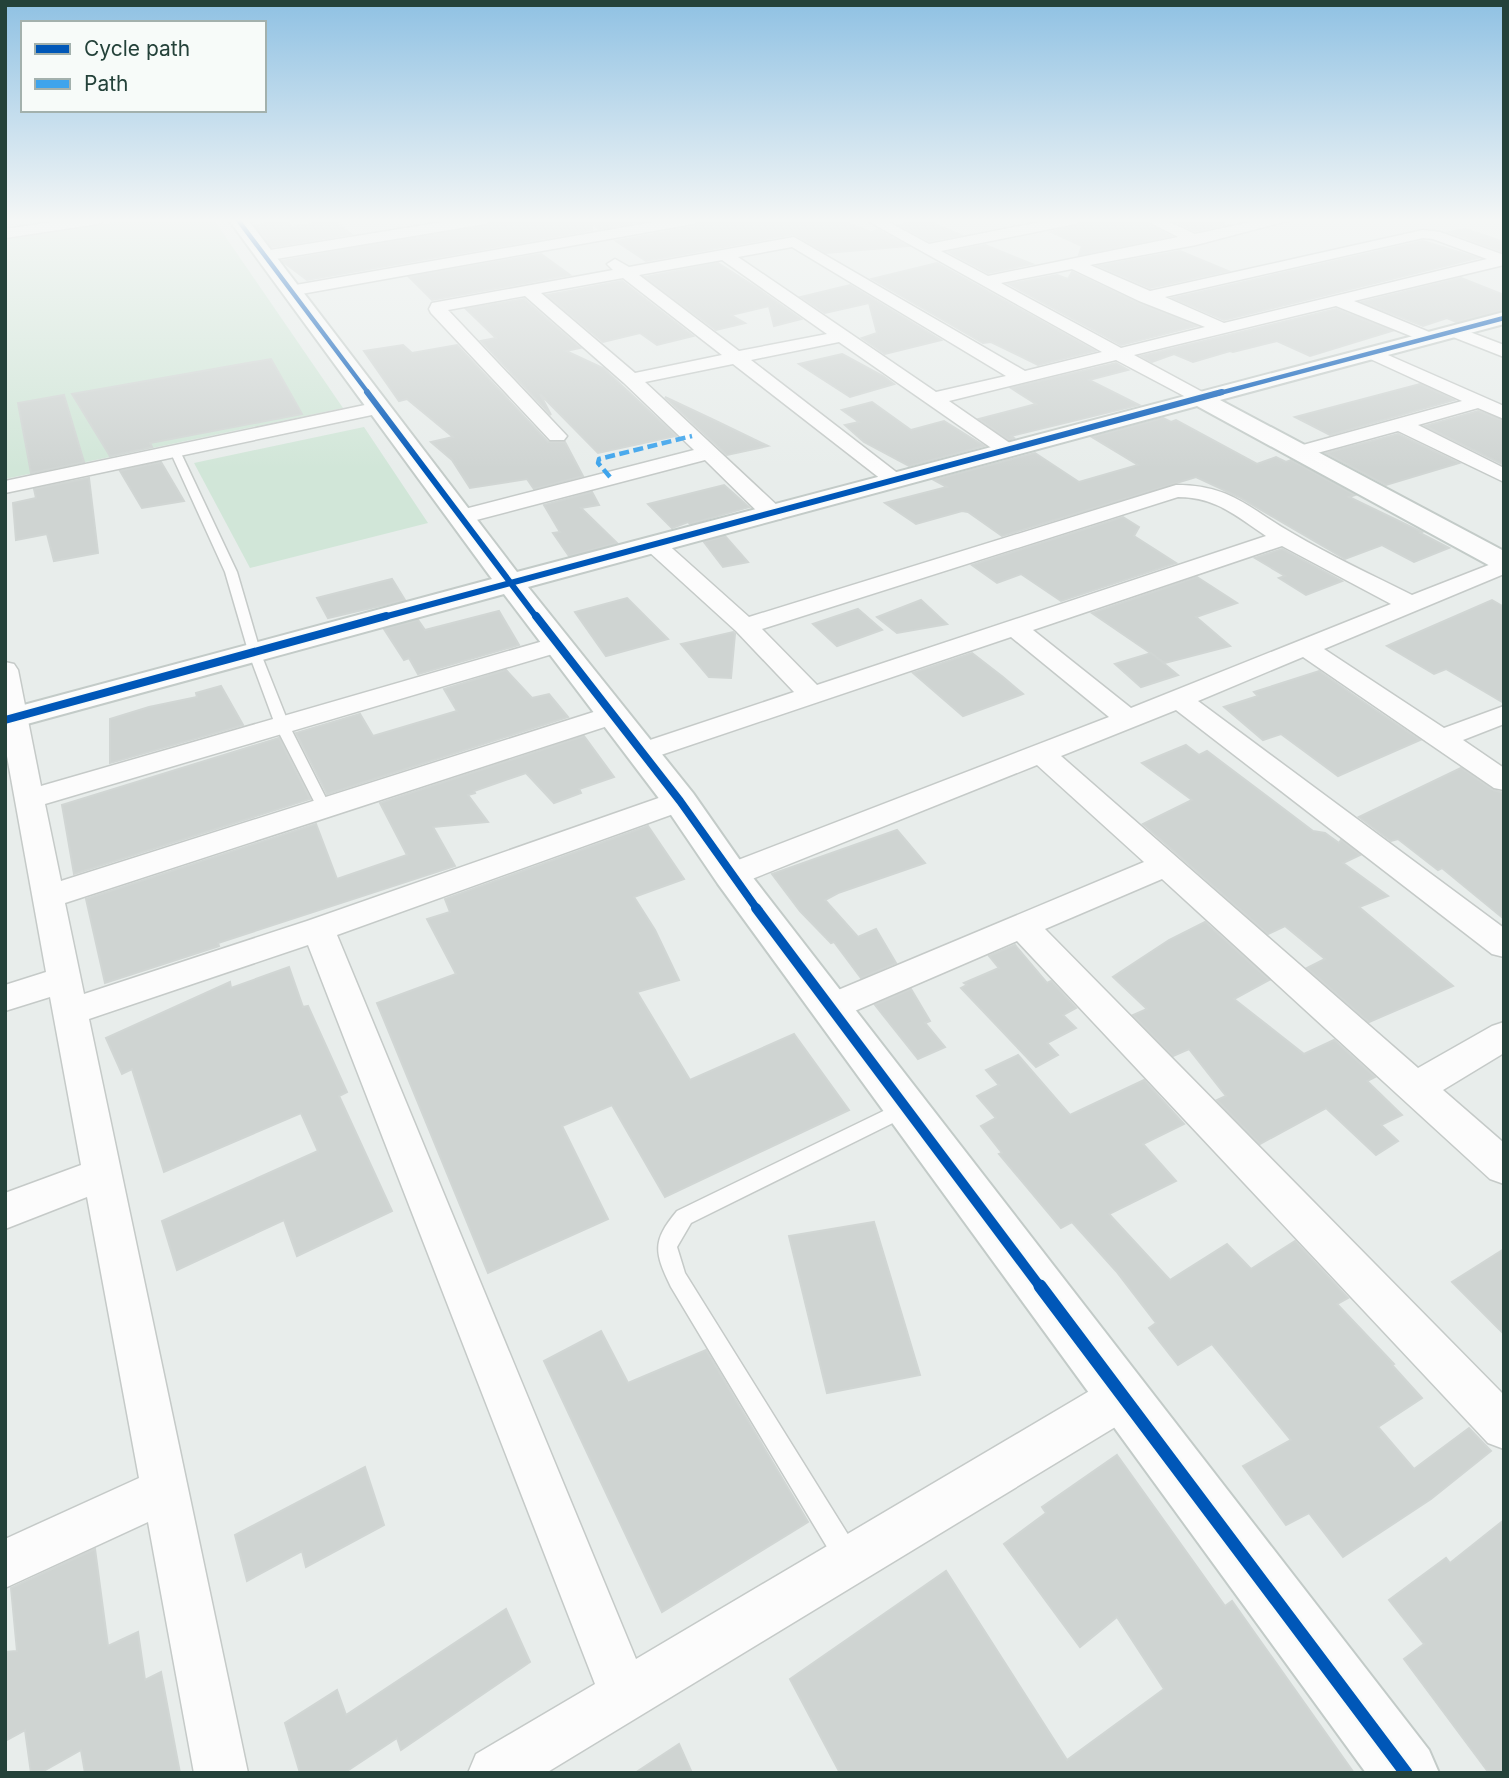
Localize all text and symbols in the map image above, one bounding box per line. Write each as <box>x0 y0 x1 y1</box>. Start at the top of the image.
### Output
legend <box>21 21 266 112</box>
text: Cycle path <box>84 36 190 61</box>
text: Path <box>84 71 129 96</box>

